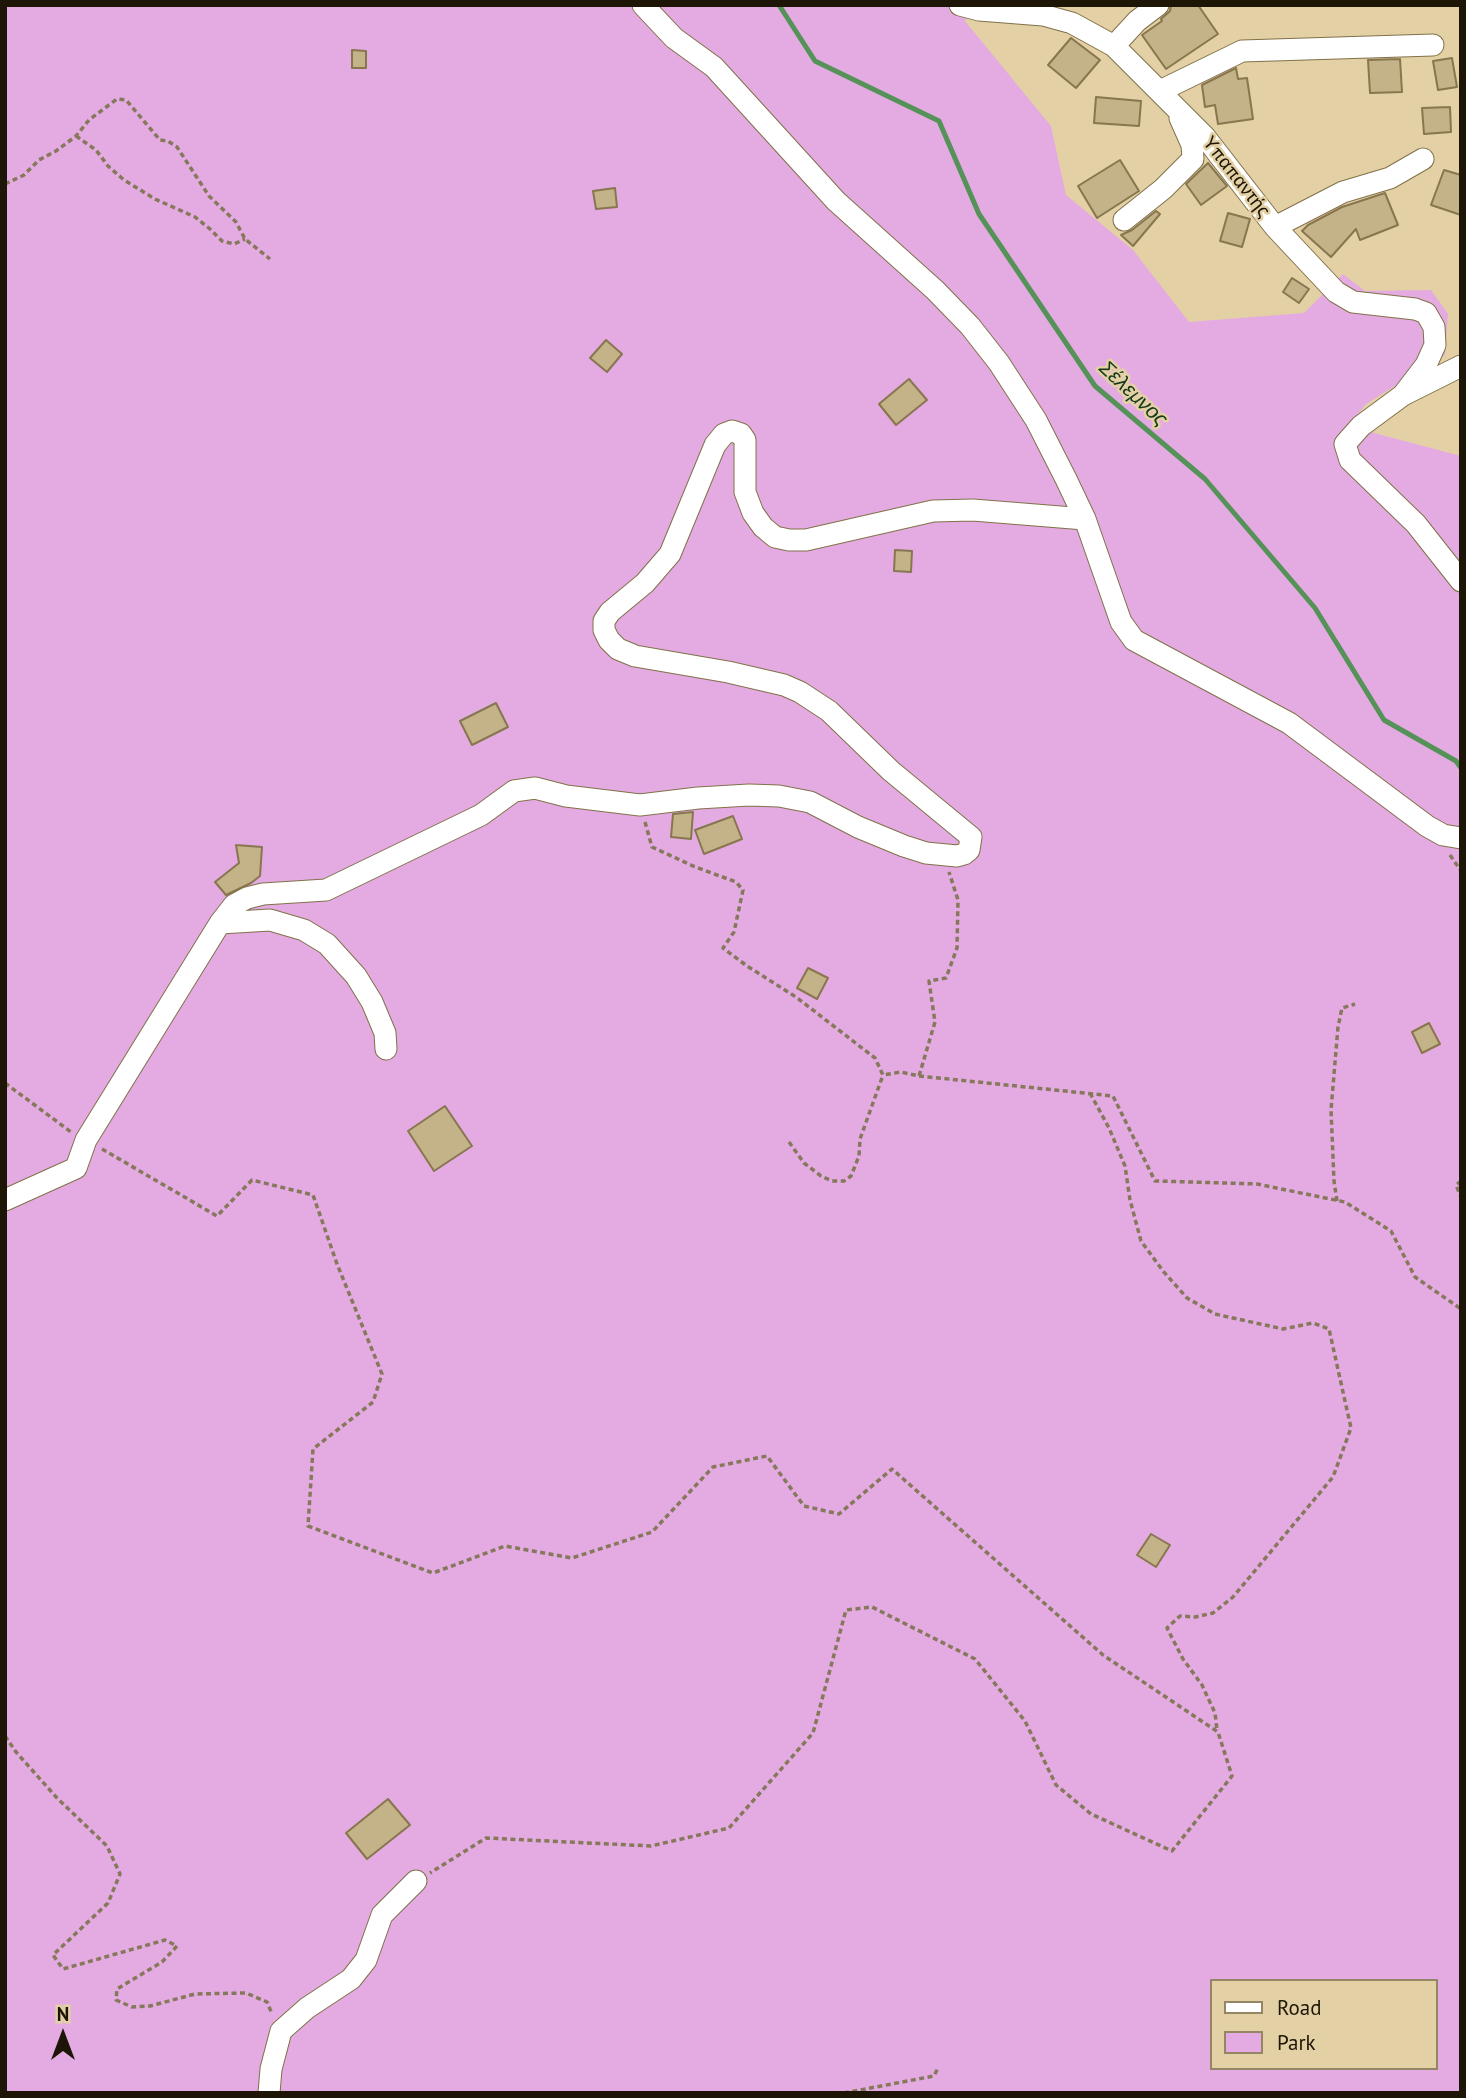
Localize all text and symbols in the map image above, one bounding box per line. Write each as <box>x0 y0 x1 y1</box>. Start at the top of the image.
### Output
street label: Υπαπαντής <box>1197 132 1275 222</box>
water label: Σέλεμνος <box>1093 356 1173 432</box>
legend <box>1210 1979 1438 2070</box>
text: Road <box>1277 1994 1321 2021</box>
north arrow <box>28 2000 98 2070</box>
text: N <box>57 2002 69 2026</box>
text: Park <box>1277 2029 1316 2056</box>

